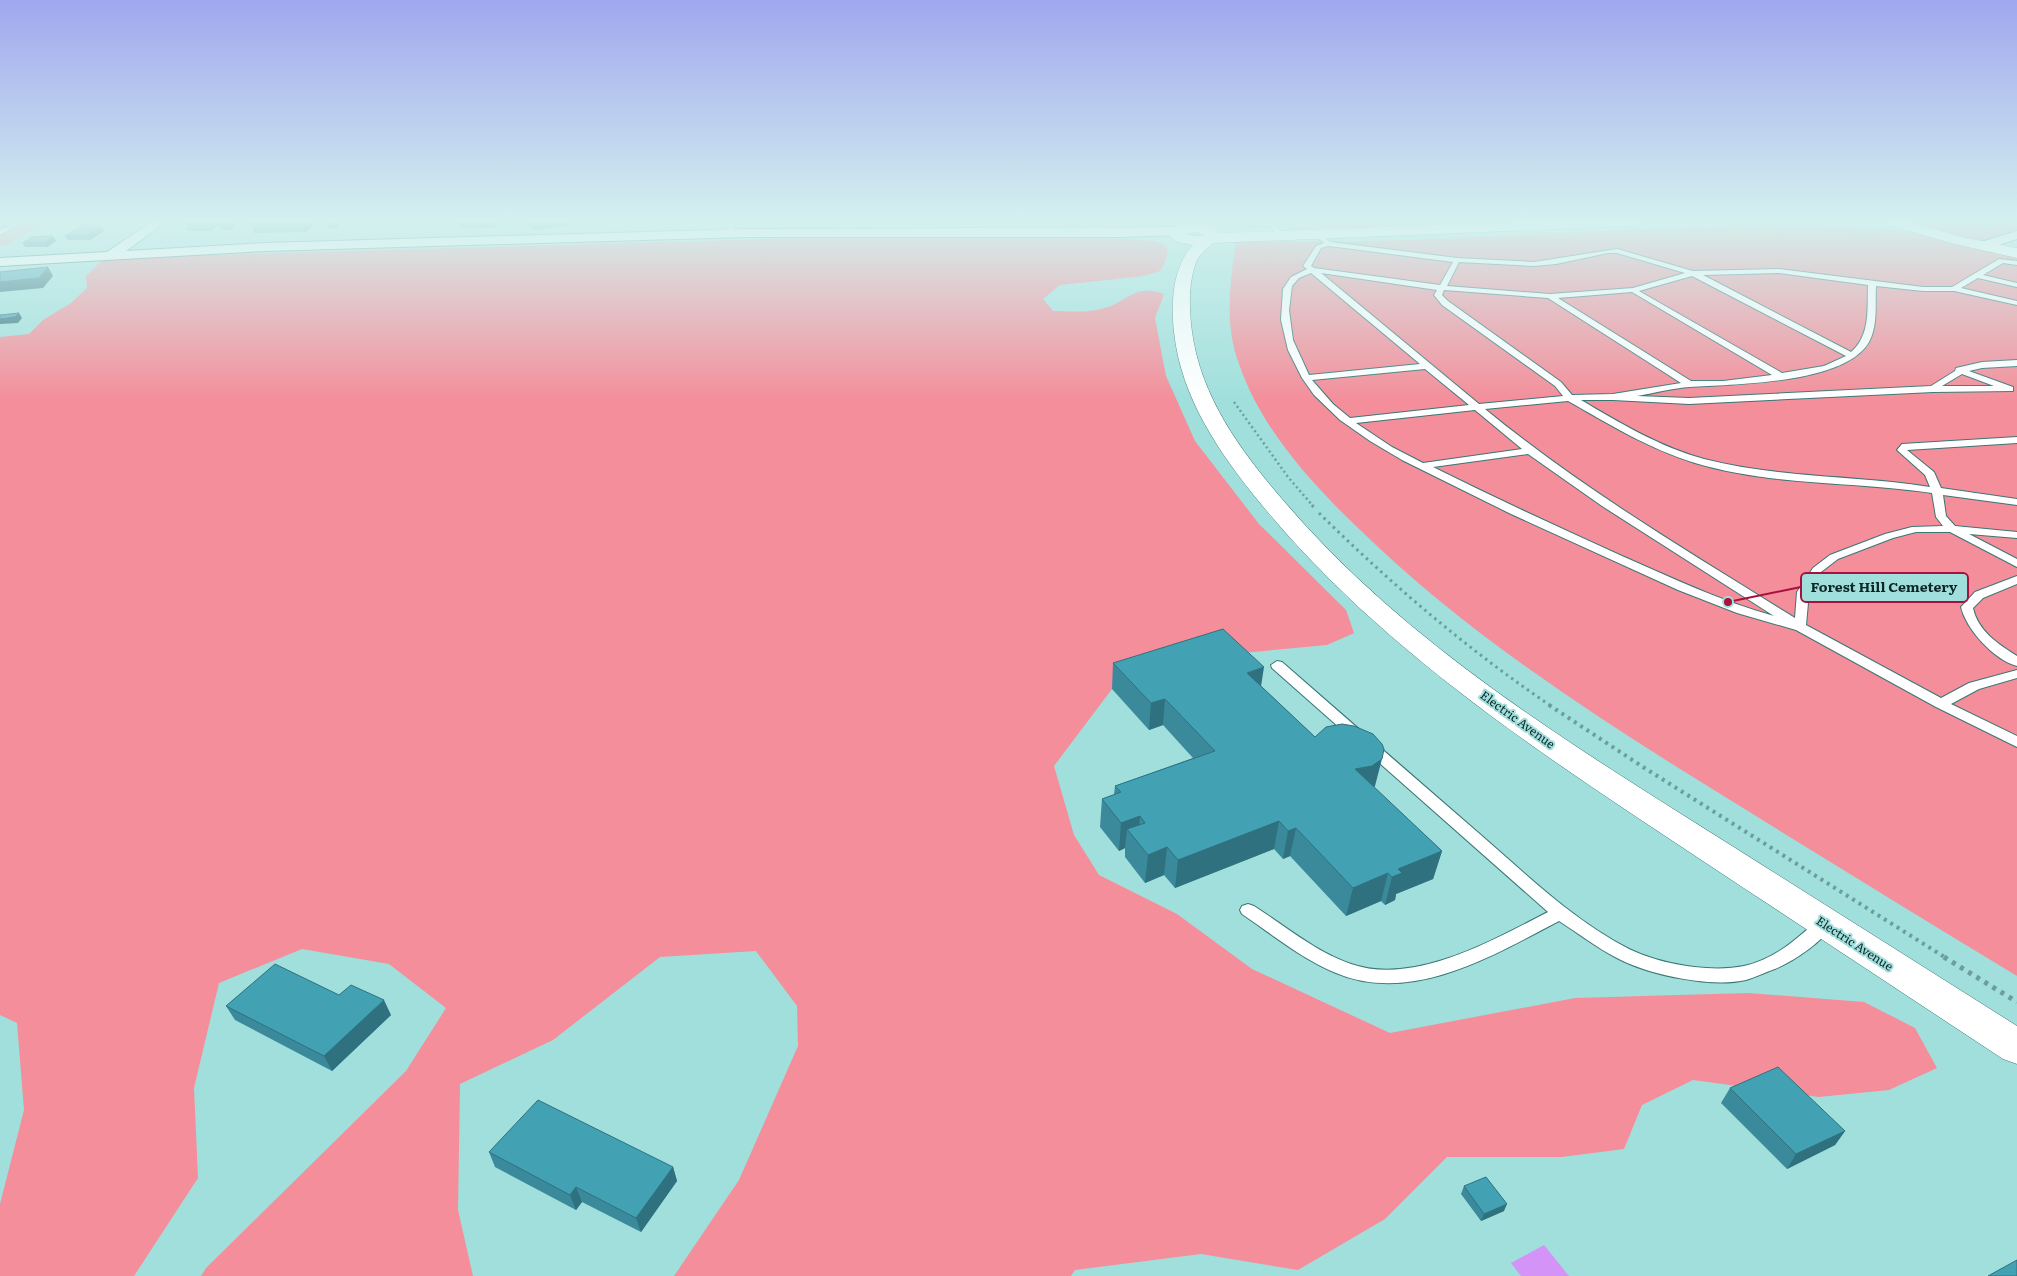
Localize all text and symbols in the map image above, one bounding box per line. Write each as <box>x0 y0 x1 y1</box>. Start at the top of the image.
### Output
callout: Forest Hill Cemetery <box>1801 573 1968 602</box>
text: Forest Hill Cemetery <box>1811 576 1958 596</box>
street label: Electric Avenue <box>1477 686 1559 752</box>
street label: Electric Avenue <box>1813 911 1897 975</box>

